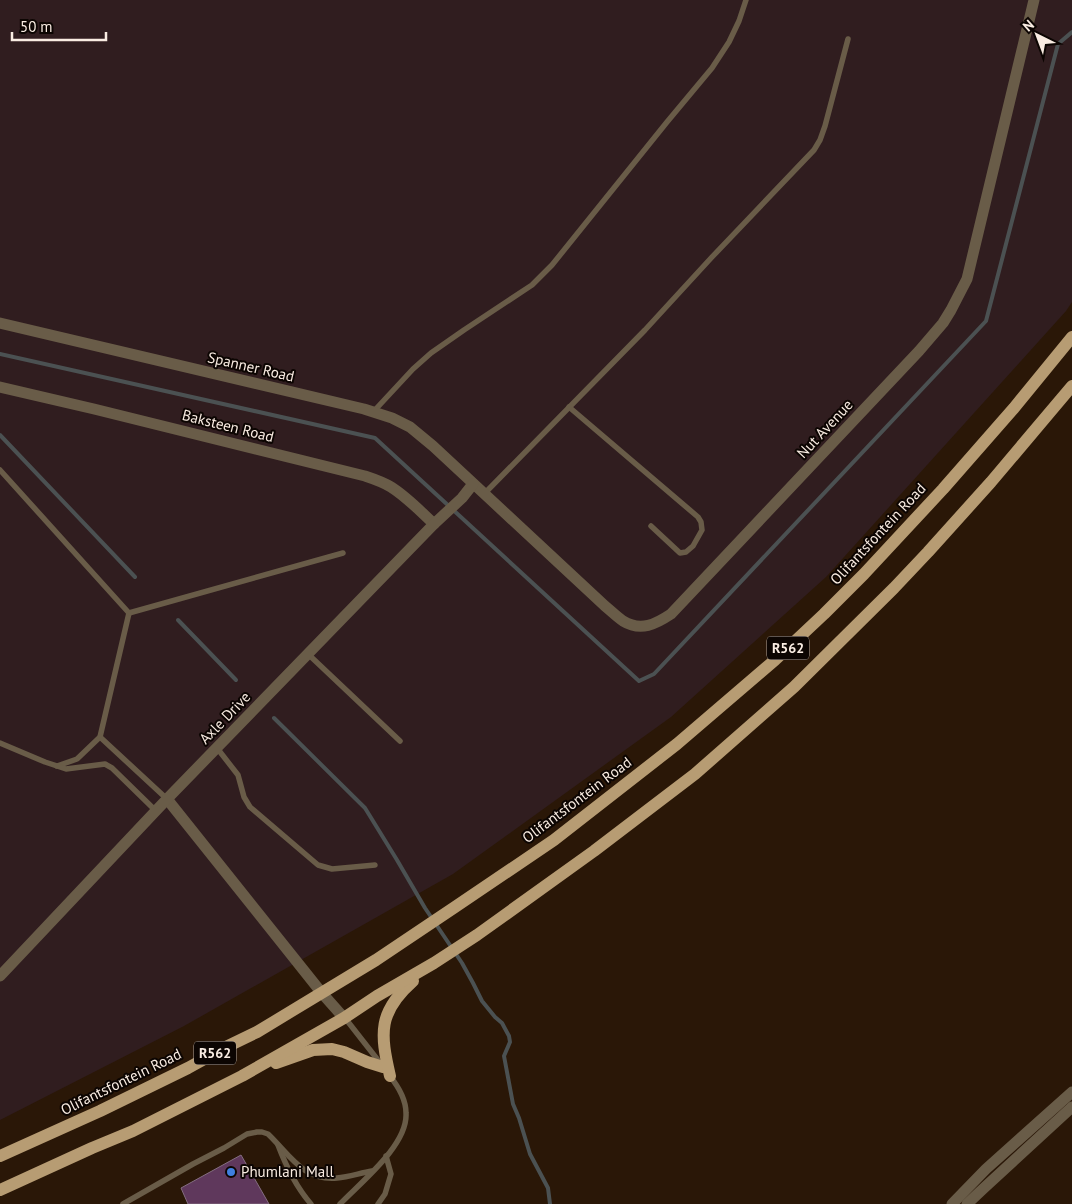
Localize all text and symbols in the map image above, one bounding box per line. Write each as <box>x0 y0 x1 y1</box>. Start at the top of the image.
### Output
scale bar <box>12 10 106 42</box>
north arrow <box>1012 10 1062 60</box>
text: N <box>1019 16 1038 35</box>
text: 50 m <box>20 17 53 36</box>
street label: Spanner Road <box>206 347 296 386</box>
street label: Nut Avenue <box>793 395 857 462</box>
street label: Baksteen Road <box>180 405 276 446</box>
street label: Olifantsfontein Road <box>826 479 930 588</box>
road number: R562 <box>767 636 809 660</box>
street label: Axle Drive <box>195 687 254 748</box>
street label: Olifantsfontein Road <box>518 752 635 847</box>
road number: R562 <box>194 1042 236 1064</box>
street label: Olifantsfontein Road <box>57 1044 184 1119</box>
place label: Phumlani Mall <box>241 1162 335 1181</box>
marker: Phumlani Mall <box>225 1166 237 1178</box>

